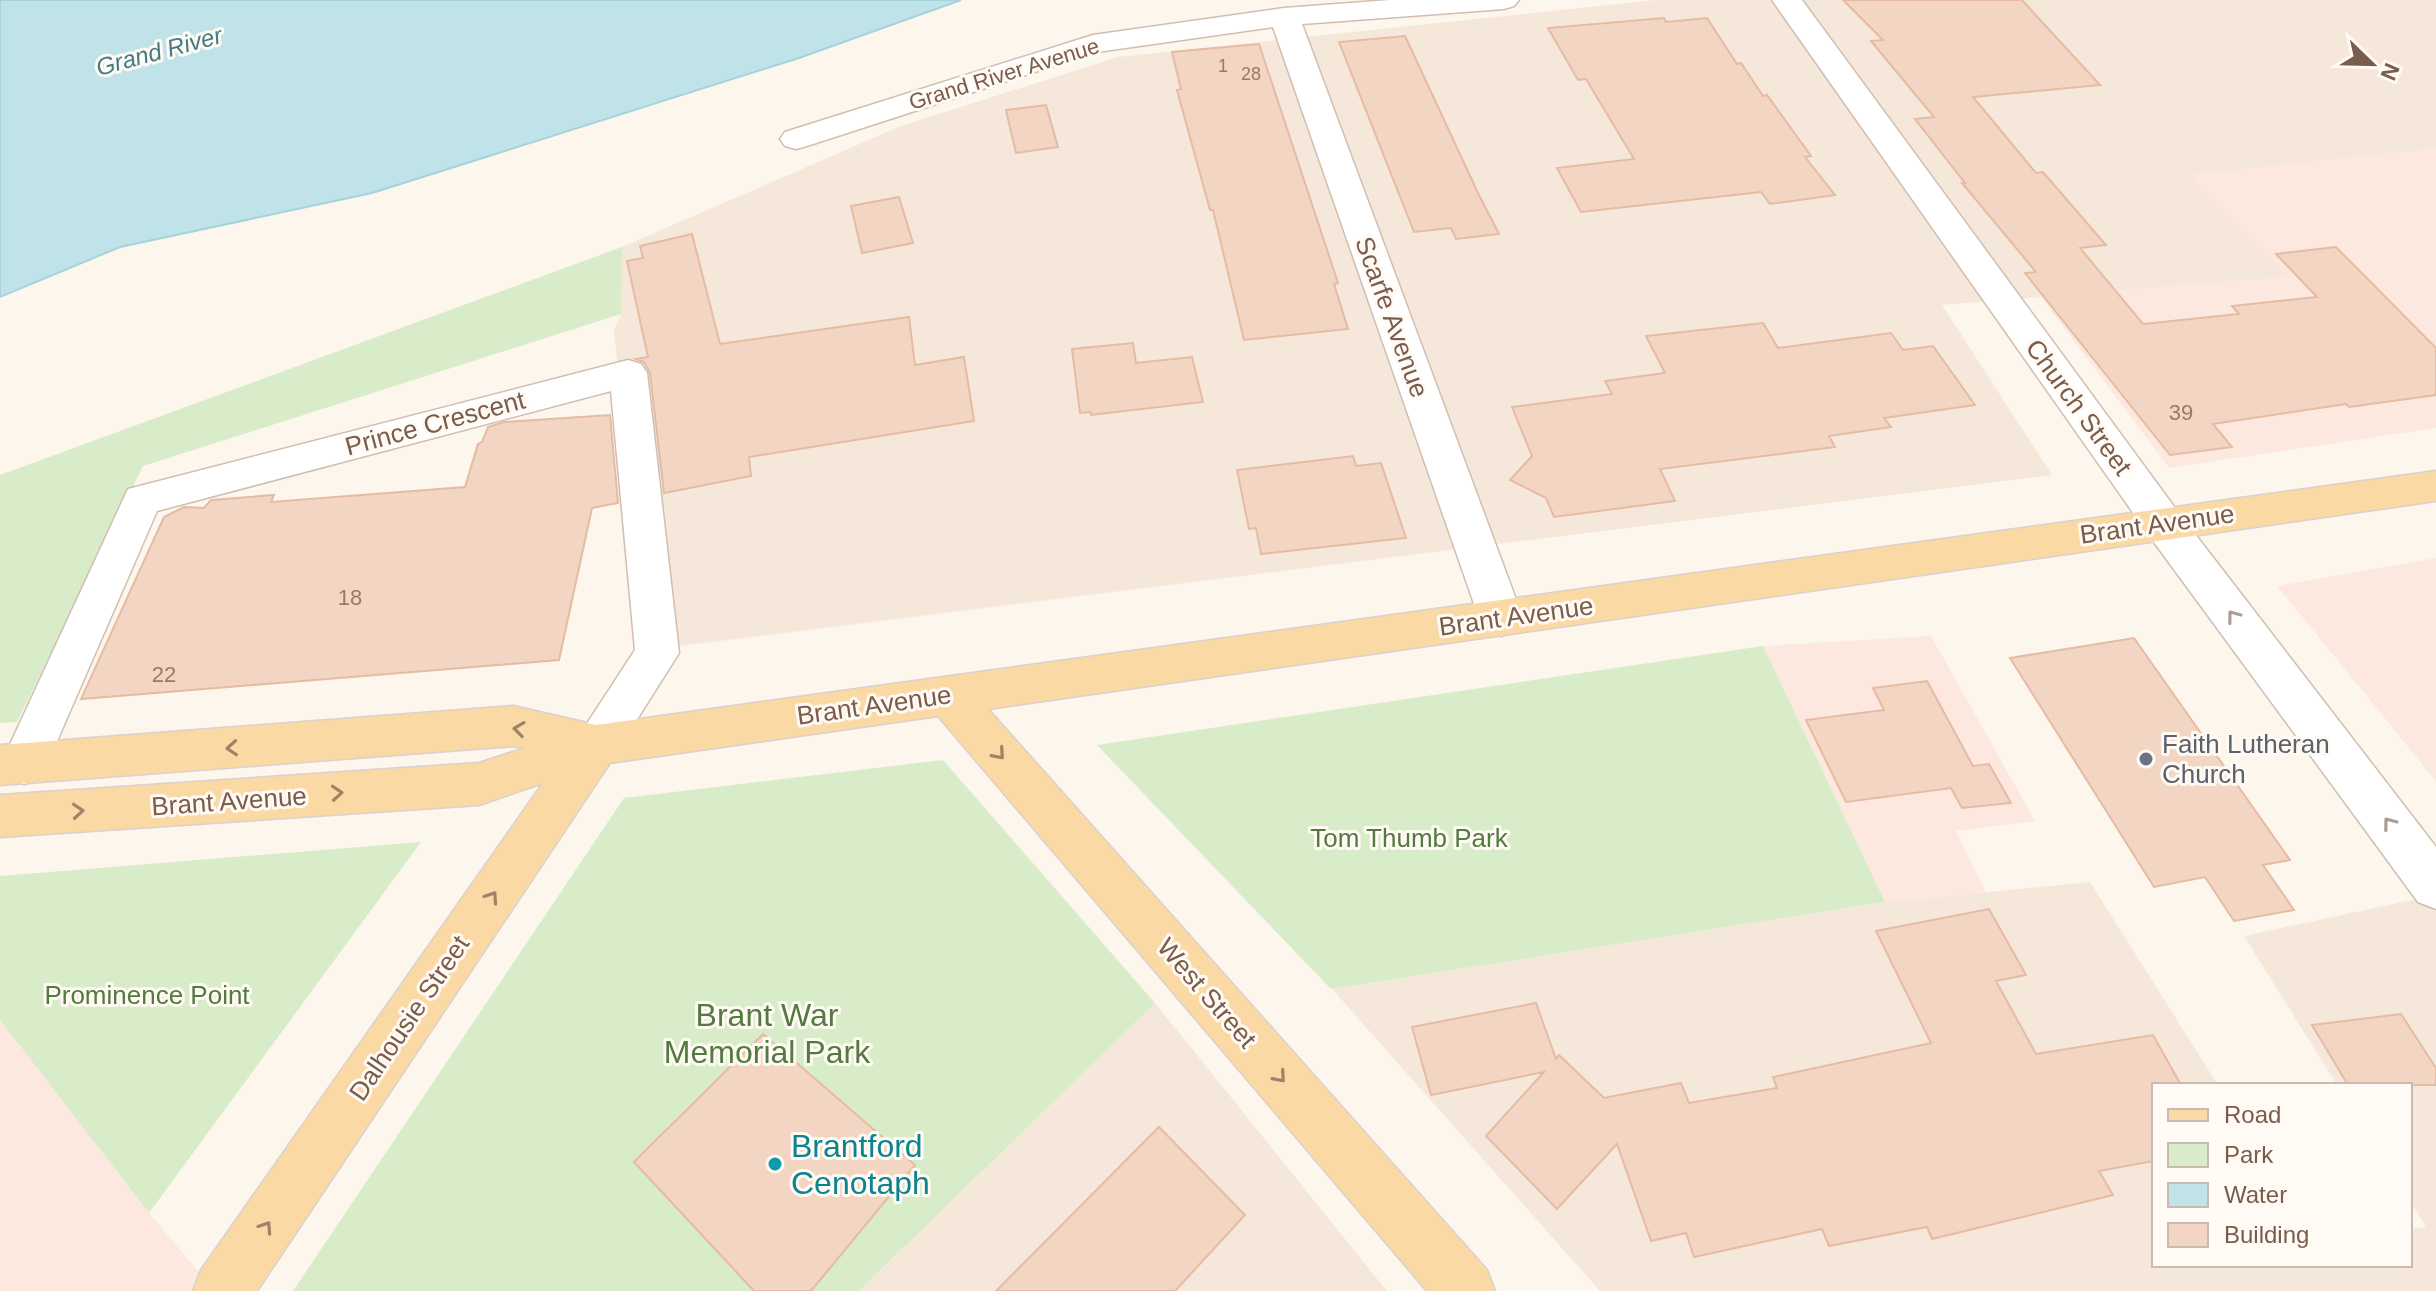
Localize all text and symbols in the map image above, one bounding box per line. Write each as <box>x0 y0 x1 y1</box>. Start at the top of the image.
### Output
water label: Grand River <box>93 21 226 81</box>
north arrow <box>2332 24 2412 104</box>
street label: Grand River Avenue <box>906 33 1102 115</box>
house number: 1 <box>1218 56 1228 76</box>
text: N <box>2375 59 2405 84</box>
house number: 28 <box>1241 64 1261 84</box>
street label: Scarfe Avenue <box>1349 233 1435 401</box>
street label: Church Street <box>2020 333 2139 481</box>
street label: Prince Crescent <box>342 384 529 461</box>
house number: 39 <box>2169 400 2193 425</box>
street label: Brant Avenue <box>2078 498 2236 550</box>
house number: 18 <box>338 585 362 610</box>
street label: Brant Avenue <box>1437 590 1595 642</box>
one-way arrow <box>2228 610 2242 625</box>
house number: 22 <box>152 662 176 687</box>
street label: Brant Avenue <box>795 679 953 731</box>
one-way arrow <box>513 721 526 738</box>
place label: Faith Lutheran Church <box>2162 729 2330 789</box>
one-way arrow <box>226 739 239 756</box>
one-way arrow <box>990 744 1004 759</box>
marker: Faith Lutheran Church <box>2137 750 2155 768</box>
street label: Brant Avenue <box>150 781 308 821</box>
one-way arrow <box>331 785 344 802</box>
one-way arrow <box>72 803 85 820</box>
one-way arrow <box>2385 818 2399 832</box>
park label: Tom Thumb Park <box>1310 823 1509 853</box>
one-way arrow <box>482 891 497 905</box>
street label: Dalhousie Street <box>343 929 476 1106</box>
street label: West Street <box>1151 932 1263 1054</box>
park label: Prominence Point <box>44 980 250 1010</box>
park label: Brant War Memorial Park <box>664 997 871 1070</box>
one-way arrow <box>1270 1067 1285 1082</box>
legend <box>2152 1083 2412 1267</box>
text: Road <box>2224 1101 2281 1128</box>
place label: Brantford Cenotaph <box>791 1128 930 1201</box>
text: Park <box>2224 1141 2274 1168</box>
marker: Brantford Cenotaph <box>766 1155 784 1173</box>
text: Water <box>2224 1181 2287 1208</box>
one-way arrow <box>256 1221 271 1235</box>
text: Building <box>2224 1221 2309 1248</box>

